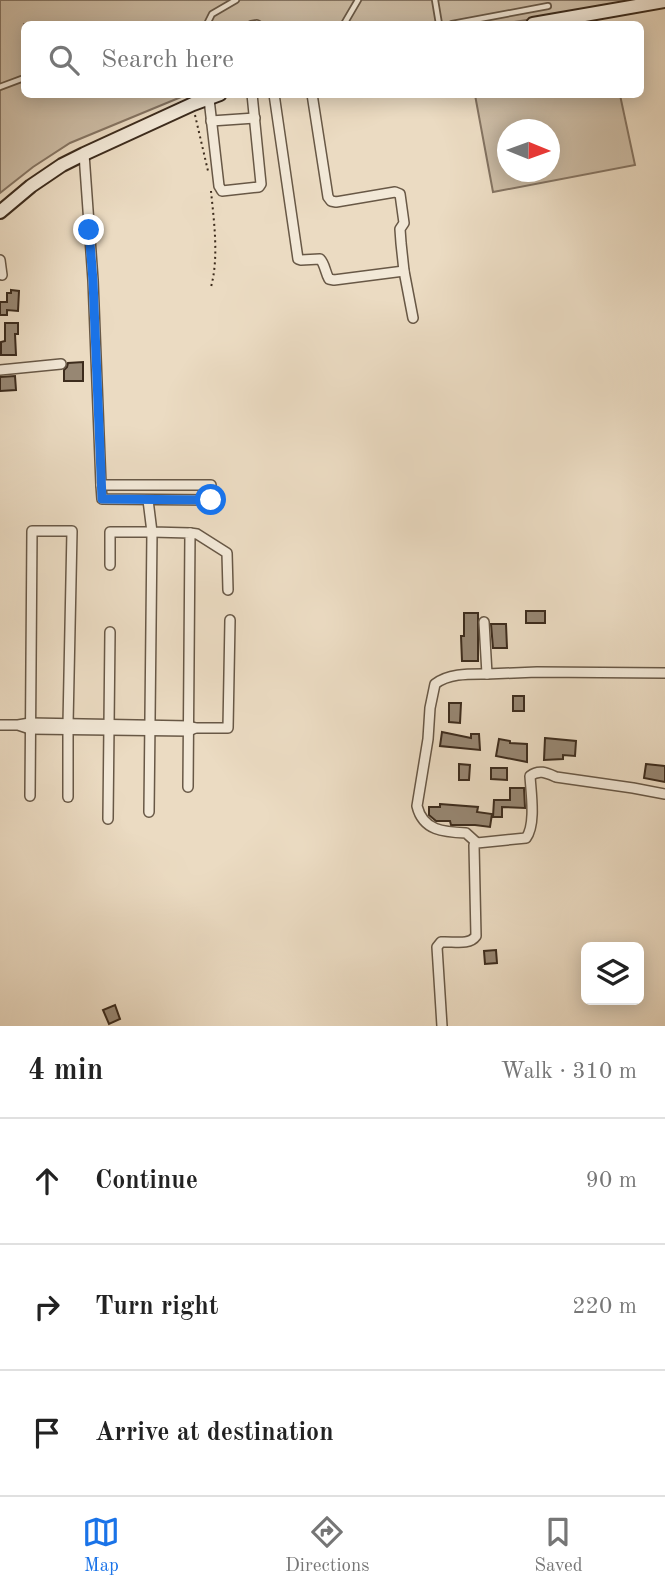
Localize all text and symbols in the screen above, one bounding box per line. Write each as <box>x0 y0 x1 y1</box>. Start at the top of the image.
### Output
search box <box>21 21 644 98</box>
icon: search <box>45 41 83 79</box>
text: Search here <box>101 47 234 73</box>
north arrow <box>497 119 560 182</box>
route end <box>73 214 104 245</box>
route start <box>195 484 226 515</box>
map controls <box>581 942 644 1005</box>
button: layers <box>581 942 644 1005</box>
text: 4 min <box>28 1056 103 1086</box>
text: Walk · 310 m <box>501 1060 637 1083</box>
icon: ahead <box>28 1162 66 1200</box>
text: Continue <box>95 1168 198 1194</box>
text: 90 m <box>586 1169 637 1192</box>
icon: right <box>28 1288 66 1326</box>
text: Turn right <box>95 1294 218 1320</box>
text: 220 m <box>572 1295 637 1318</box>
icon: arrive <box>28 1414 66 1452</box>
text: Arrive at destination <box>95 1420 334 1446</box>
tab: Map <box>82 1513 120 1578</box>
tab: Directions <box>285 1513 370 1578</box>
tab: Saved <box>534 1513 583 1578</box>

